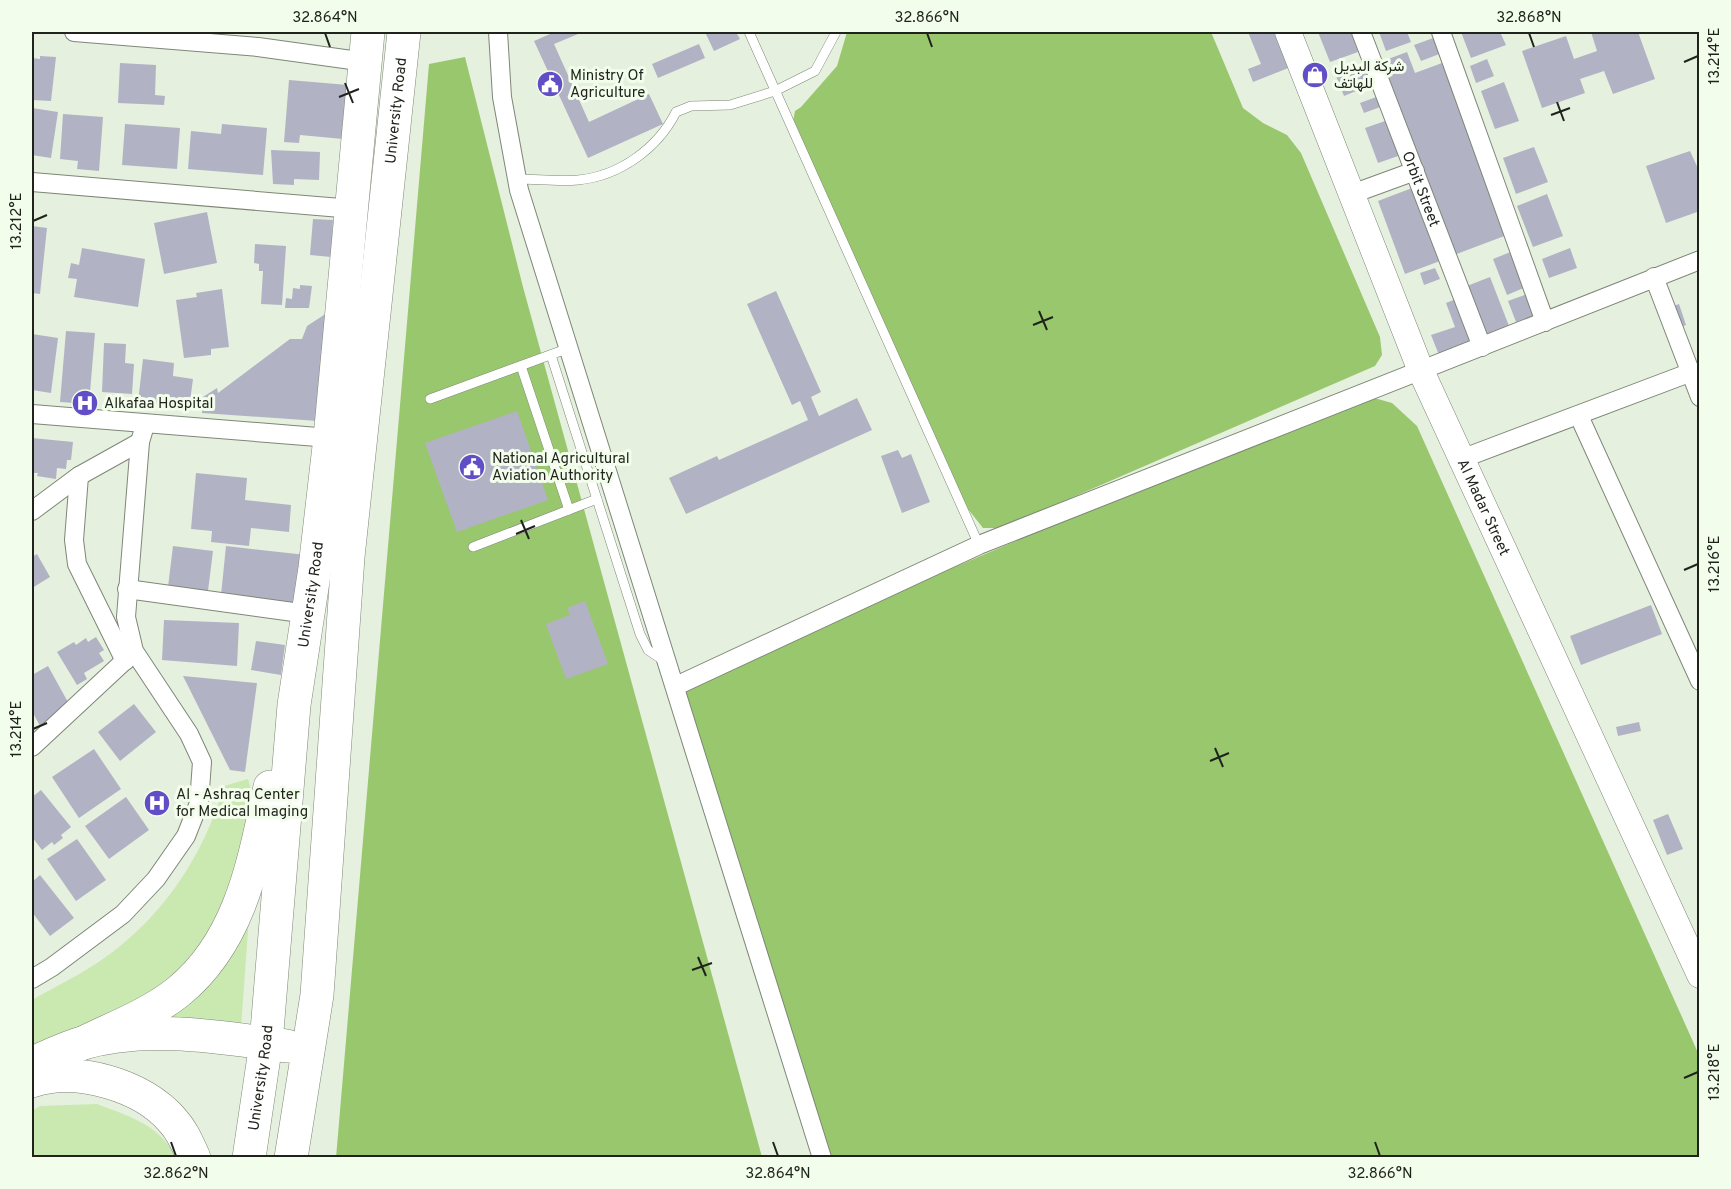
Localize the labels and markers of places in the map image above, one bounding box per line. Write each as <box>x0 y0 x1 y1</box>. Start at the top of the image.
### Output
place label: شركة البديل للهاتف <box>1334 58 1405 94</box>
shop icon: شركة البديل للهاتف <box>1300 60 1330 90</box>
place label: Ministry Of Agriculture <box>570 67 645 103</box>
public building icon: Ministry Of Agriculture <box>535 69 565 99</box>
hospital icon: Alkafaa Hospital <box>70 388 100 418</box>
place label: Alkafaa Hospital <box>104 395 213 414</box>
place label: National Agricultural Aviation Authority <box>492 450 630 486</box>
public building icon: National Agricultural Aviation Authority <box>457 452 487 482</box>
place label: Al - Ashraq Center for Medical Imaging <box>176 786 308 822</box>
hospital icon: Al - Ashraq Center for Medical Imaging <box>142 788 172 818</box>

